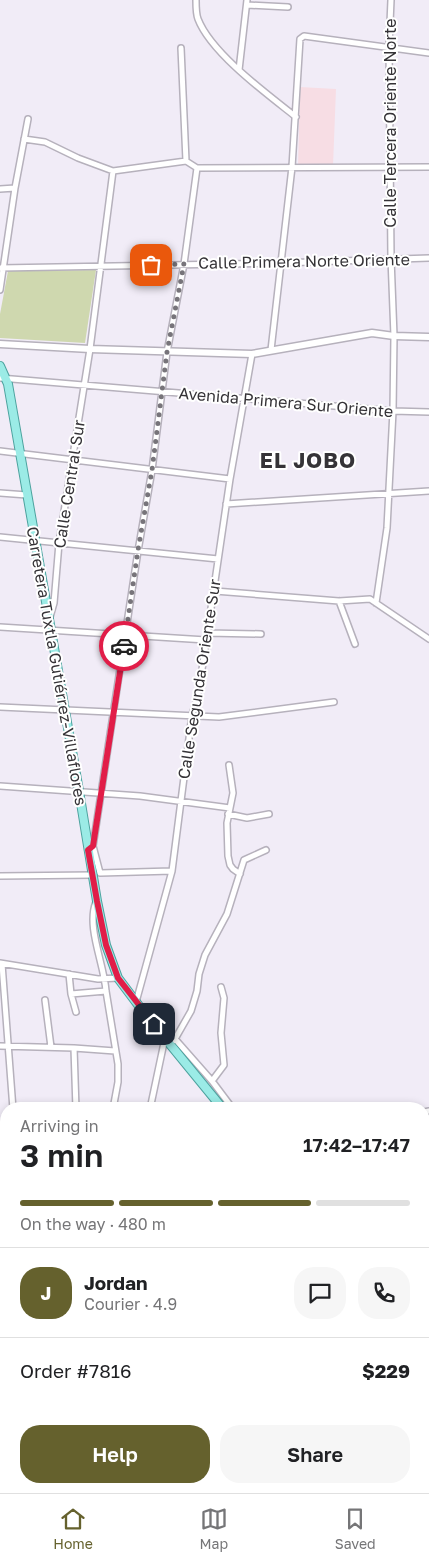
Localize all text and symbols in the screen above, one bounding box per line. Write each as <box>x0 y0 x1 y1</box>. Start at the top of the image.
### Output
street label: Calle Tercera Oriente Norte <box>380 18 400 228</box>
pin <box>130 244 172 286</box>
street label: Calle Primera Norte Oriente <box>198 249 410 273</box>
icon: bag <box>137 251 165 279</box>
street label: Avenida Primera Sur Oriente <box>178 383 394 421</box>
street label: Calle Central Sur <box>49 418 89 550</box>
district label: EL JOBO <box>260 447 356 473</box>
street label: Carretera Tuxtla Gutiérrez-Villaflores <box>23 525 91 807</box>
street label: Calle Segunda Oriente Sur <box>173 578 225 780</box>
courier <box>99 621 149 671</box>
icon: car <box>110 632 138 660</box>
pin <box>133 1003 175 1045</box>
icon: home <box>140 1010 168 1038</box>
text: Arriving in <box>20 1116 99 1136</box>
text: 17:42–17:47 <box>303 1133 410 1156</box>
text: 3 min <box>20 1136 103 1174</box>
text: On the way · 480 m <box>20 1214 166 1234</box>
button: chat <box>294 1267 346 1319</box>
button: phone <box>358 1267 410 1319</box>
text: Jordan <box>84 1271 148 1294</box>
text: J <box>41 1281 51 1304</box>
text: Courier · 4.9 <box>84 1294 177 1314</box>
text: Order #7816 <box>20 1359 131 1382</box>
text: $229 <box>362 1359 410 1382</box>
button: Help <box>20 1425 210 1483</box>
button: Share <box>220 1425 410 1483</box>
tab: Home <box>53 1505 93 1552</box>
tab: Map <box>200 1505 228 1552</box>
tab: Saved <box>335 1505 376 1552</box>

